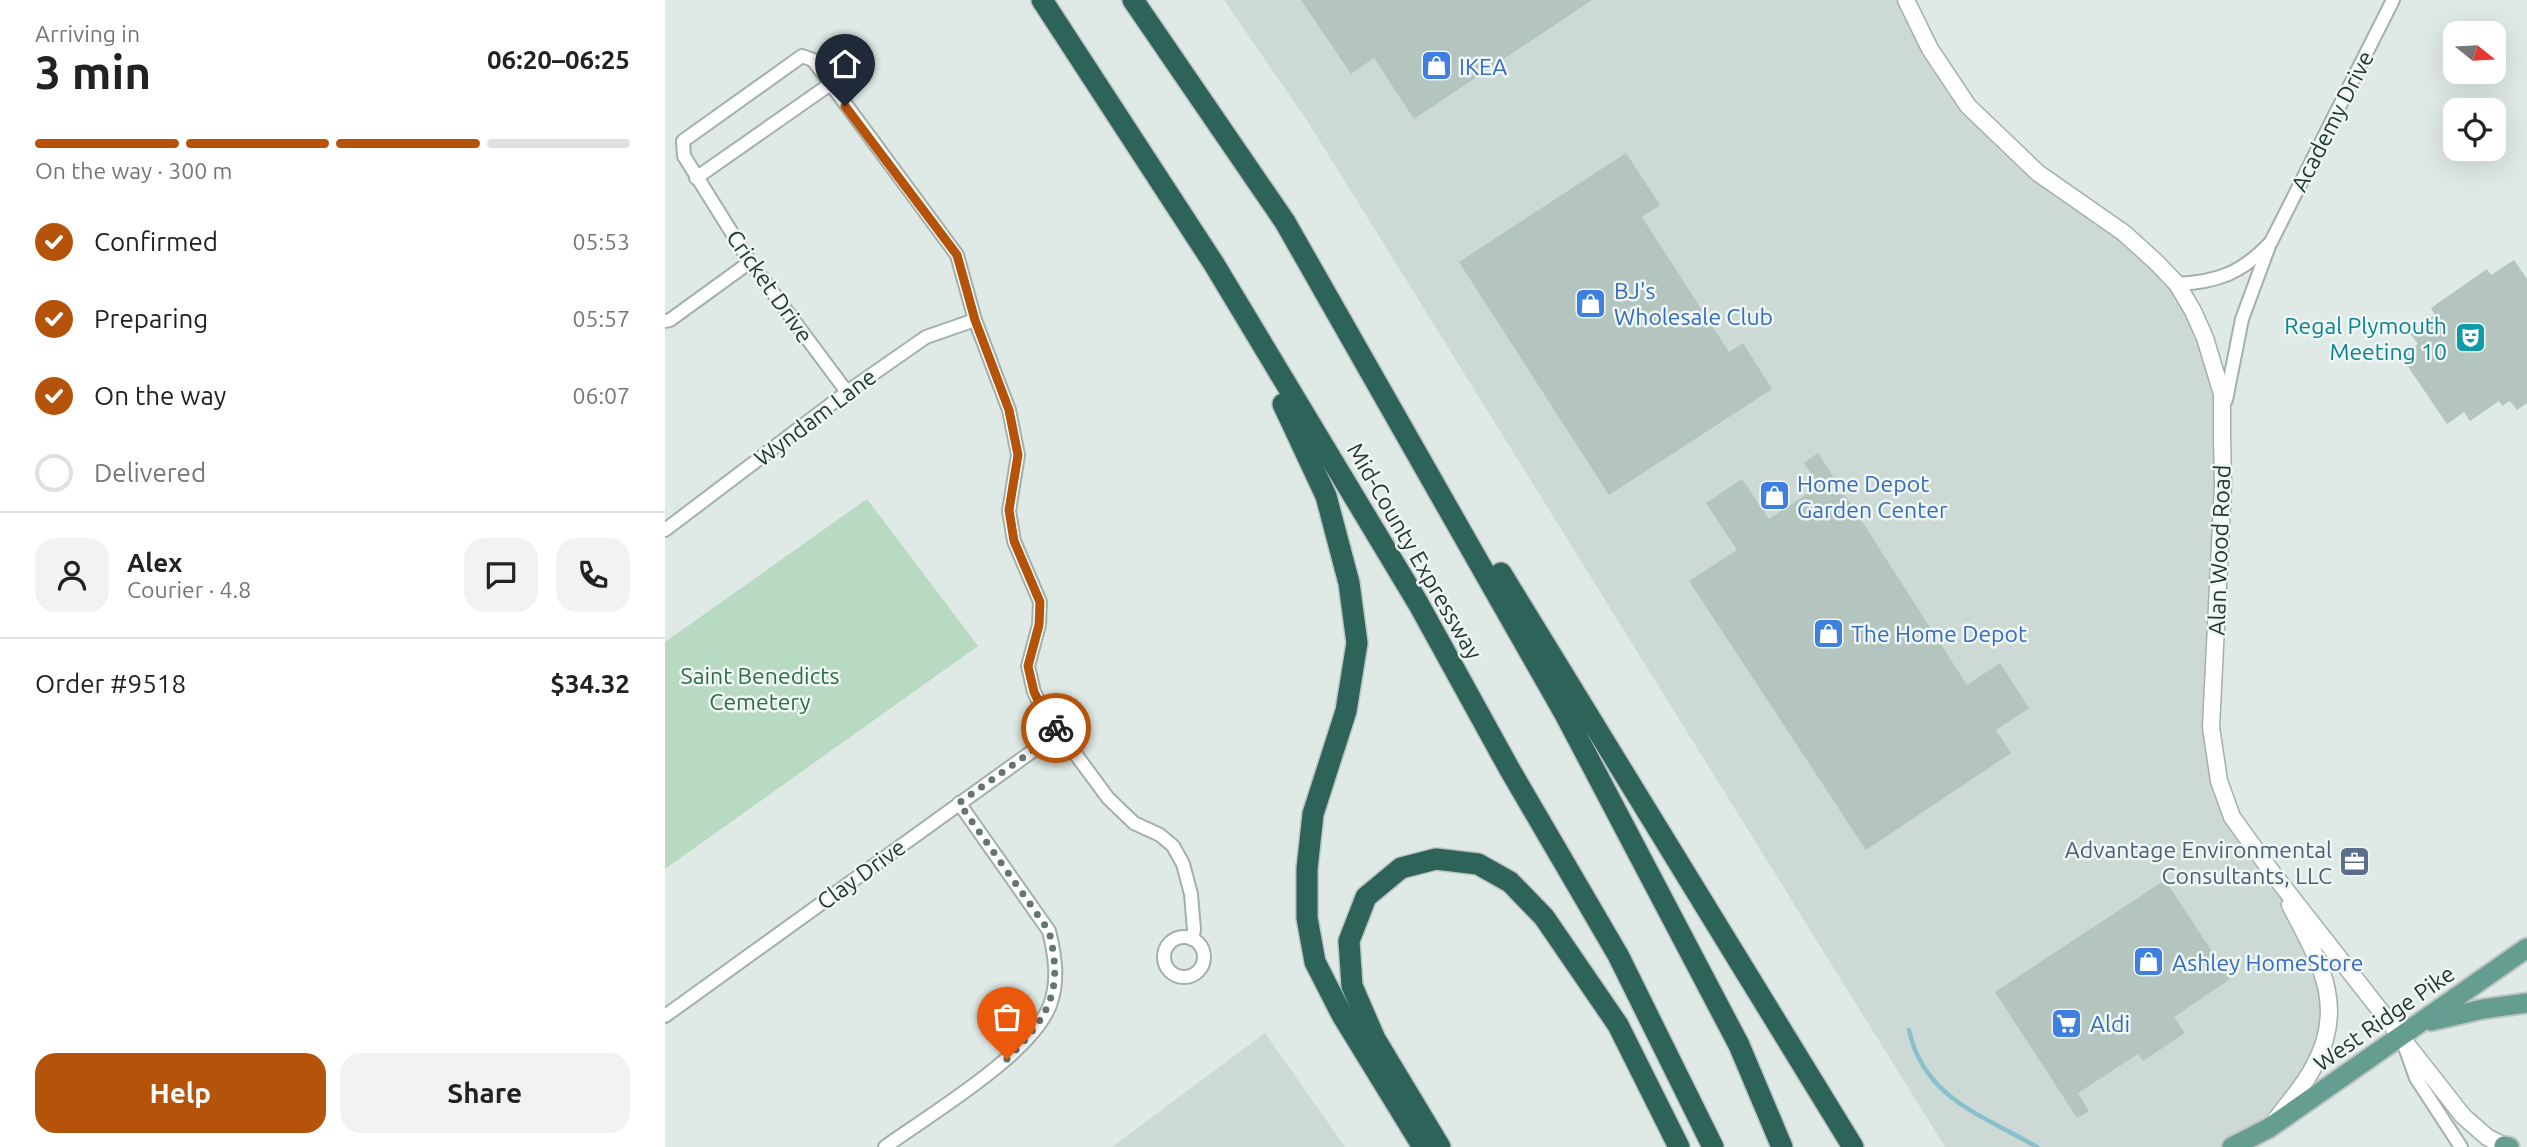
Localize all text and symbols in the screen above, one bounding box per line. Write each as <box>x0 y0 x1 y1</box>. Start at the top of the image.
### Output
text: Arriving in <box>35 21 140 46</box>
north arrow <box>2443 21 2506 84</box>
map controls <box>2443 21 2506 161</box>
pin <box>815 34 875 106</box>
text: 06:20–06:25 <box>487 45 630 74</box>
icon: home <box>826 45 864 83</box>
text: 3 min <box>35 46 151 98</box>
street label: Academy Drive <box>2286 47 2378 195</box>
shop icon: IKEA <box>1419 49 1453 83</box>
place label: IKEA <box>1459 54 1507 79</box>
button: locate <box>2443 98 2506 161</box>
text: On the way · 300 m <box>35 158 232 183</box>
icon: check <box>35 223 73 261</box>
street label: Cricket Drive <box>722 225 818 347</box>
text: Confirmed <box>94 227 218 256</box>
text: 05:53 <box>572 229 630 254</box>
place label: BJ's Wholesale Club <box>1614 278 1773 329</box>
shop icon: BJ's Wholesale Club <box>1574 286 1608 320</box>
icon: check <box>35 300 73 338</box>
text: Preparing <box>94 304 208 333</box>
text: 05:57 <box>572 306 630 331</box>
place label: Regal Plymouth Meeting 10 <box>2284 313 2447 364</box>
theatre icon: Regal Plymouth Meeting 10 <box>2453 321 2487 355</box>
street label: Wyndam Lane <box>749 363 881 471</box>
icon: check <box>35 377 73 415</box>
text: On the way <box>94 381 226 410</box>
text: 06:07 <box>572 383 630 408</box>
street label: Mid-County Expressway <box>1343 439 1487 663</box>
text: Delivered <box>94 458 206 487</box>
street label: Alan Wood Road <box>2204 464 2234 636</box>
place label: Home Depot Garden Center <box>1797 471 1948 522</box>
shop icon: Home Depot Garden Center <box>1757 479 1791 513</box>
button: person <box>35 538 109 612</box>
button: chat <box>464 538 538 612</box>
button: phone <box>556 538 630 612</box>
text: Alex <box>127 548 182 577</box>
text: Courier · 4.8 <box>127 577 251 602</box>
shop icon: The Home Depot <box>1811 616 1845 650</box>
place label: The Home Depot <box>1851 621 2027 646</box>
park label: Saint Benedicts Cemetery <box>681 663 839 714</box>
text: Order #9518 <box>35 669 186 698</box>
text: $34.32 <box>550 669 630 698</box>
courier <box>1021 693 1091 763</box>
icon: bike <box>1037 709 1075 747</box>
street label: Clay Drive <box>812 834 910 914</box>
place label: Advantage Environmental Consultants, LLC <box>2065 837 2332 888</box>
office icon: Advantage Environmental Consultants, LLC <box>2338 845 2372 879</box>
shop icon: Ashley HomeStore <box>2132 945 2166 979</box>
place label: Ashley HomeStore <box>2172 950 2363 975</box>
street label: West Ridge Pike <box>2309 960 2459 1076</box>
pin <box>977 987 1037 1059</box>
icon: bag <box>988 998 1026 1036</box>
supermarket icon: Aldi <box>2050 1006 2084 1040</box>
place label: Aldi <box>2090 1011 2130 1036</box>
button: Help <box>35 1053 326 1133</box>
button: Share <box>340 1053 630 1133</box>

